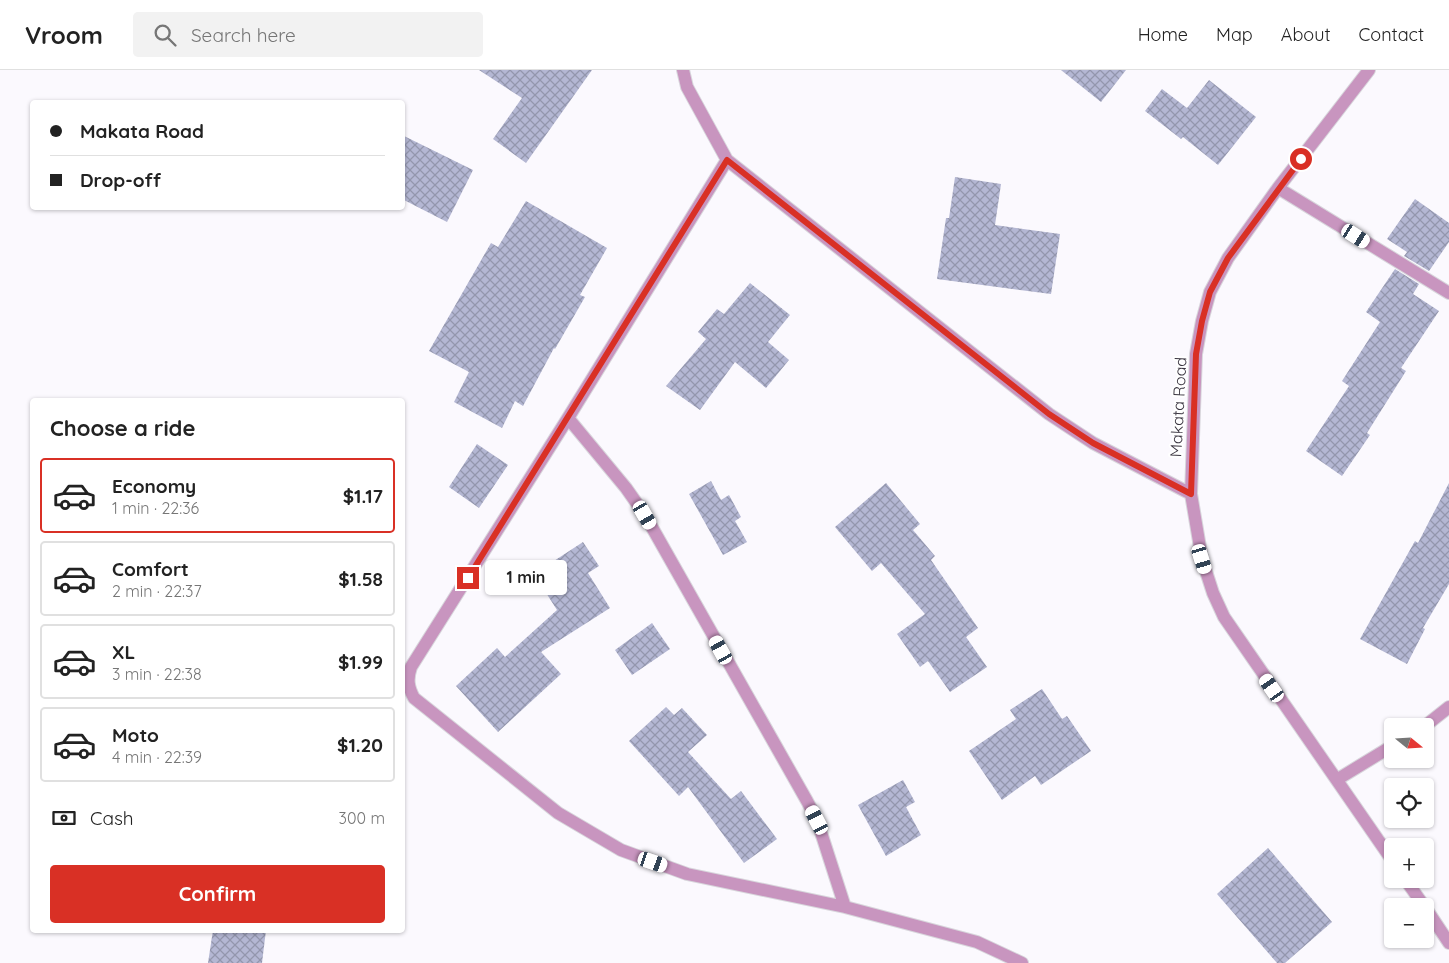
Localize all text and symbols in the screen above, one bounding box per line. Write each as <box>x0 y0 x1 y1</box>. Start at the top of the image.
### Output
search box <box>133 12 483 57</box>
text: Vroom <box>25 20 103 50</box>
icon: search <box>151 21 179 49</box>
text: Search here <box>191 23 296 47</box>
text: Home <box>1138 23 1188 46</box>
text: Map <box>1216 23 1253 46</box>
text: About <box>1281 23 1331 46</box>
text: Contact <box>1359 23 1424 46</box>
text: Makata Road <box>80 119 204 143</box>
route start <box>1290 148 1312 170</box>
text: Drop-off <box>80 168 161 192</box>
car <box>1339 222 1372 250</box>
street label: Makata Road <box>1165 356 1191 458</box>
text: Choose a ride <box>50 414 195 442</box>
icon: car <box>52 473 97 518</box>
text: Economy <box>112 474 196 498</box>
text: $1.17 <box>343 484 383 508</box>
text: 1 min · 22:36 <box>112 498 199 518</box>
car <box>631 498 658 532</box>
car <box>1190 542 1213 576</box>
icon: car <box>52 556 97 601</box>
text: Comfort <box>112 557 189 581</box>
callout: 1 min <box>486 560 568 596</box>
text: $1.58 <box>338 567 383 591</box>
route end <box>457 567 479 589</box>
text: 1 min <box>507 567 545 587</box>
text: 2 min · 22:37 <box>112 581 202 601</box>
car <box>707 633 734 667</box>
icon: car <box>52 639 97 684</box>
text: XL <box>112 640 135 664</box>
text: $1.99 <box>338 650 383 674</box>
text: 3 min · 22:38 <box>112 664 202 684</box>
car <box>1257 671 1286 705</box>
north arrow <box>1384 718 1434 768</box>
map controls <box>1384 718 1434 948</box>
icon: car <box>52 722 97 767</box>
text: Moto <box>112 723 159 747</box>
text: $1.20 <box>337 733 383 757</box>
text: 4 min · 22:39 <box>112 747 202 767</box>
button: locate <box>1384 778 1434 828</box>
car <box>803 803 830 837</box>
icon: cash <box>50 804 78 832</box>
text: Cash <box>90 806 134 830</box>
text: 300 m <box>339 808 385 828</box>
button: + <box>1384 838 1434 888</box>
car <box>636 850 669 874</box>
button: Confirm <box>50 865 385 923</box>
button: − <box>1384 898 1434 948</box>

